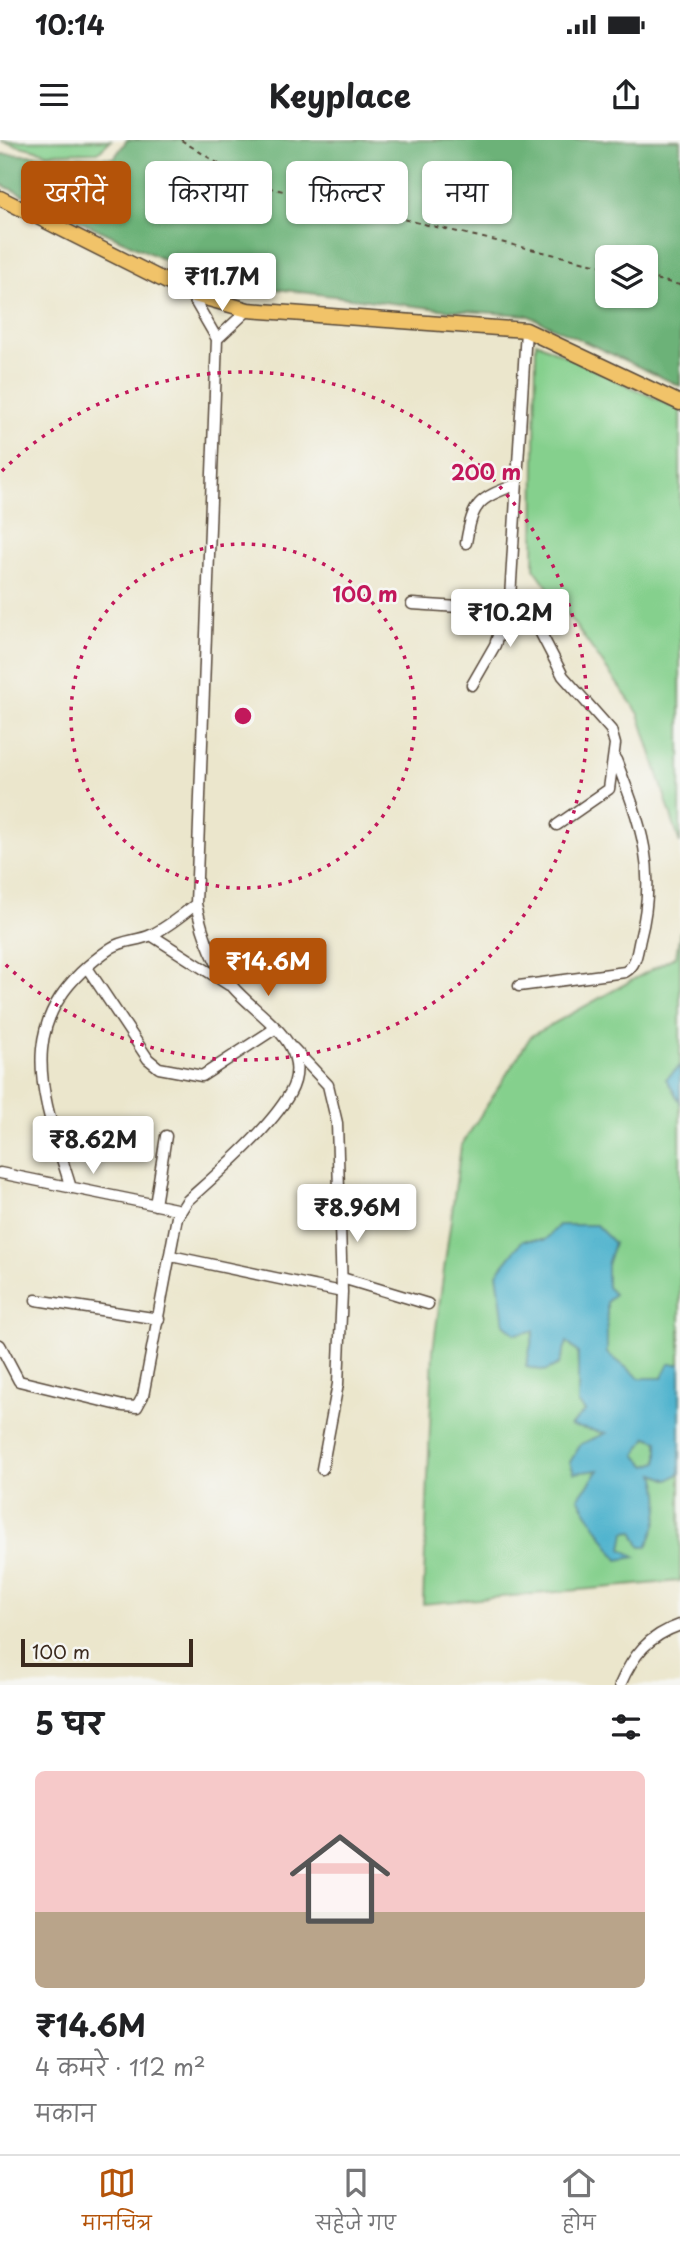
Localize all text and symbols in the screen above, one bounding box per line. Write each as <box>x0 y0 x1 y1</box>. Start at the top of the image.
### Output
text: 10:14 <box>35 5 105 44</box>
text: Keyplace <box>269 71 411 119</box>
icon: menu <box>35 76 73 114</box>
icon: share <box>607 76 645 114</box>
chip: खरीदें <box>21 161 131 224</box>
chip: किराया <box>145 161 272 224</box>
chip: फ़िल्टर <box>286 161 408 224</box>
chip: नया <box>422 161 512 224</box>
map controls <box>595 245 658 308</box>
button: layers <box>595 245 658 308</box>
pin: ₹11.7M <box>165 254 279 313</box>
text: ₹11.7M <box>184 258 260 293</box>
text: 200 m <box>451 455 521 487</box>
text: 100 m <box>332 577 398 609</box>
pin: ₹10.2M <box>453 589 567 649</box>
text: ₹10.2M <box>467 594 553 629</box>
centre of rings <box>231 704 255 728</box>
pin: ₹14.6M <box>211 938 325 998</box>
text: ₹14.6M <box>225 943 311 978</box>
pin: ₹8.62M <box>36 1116 150 1176</box>
text: ₹8.62M <box>49 1121 137 1156</box>
pin: ₹8.96M <box>300 1184 414 1244</box>
text: ₹8.96M <box>313 1189 401 1224</box>
scale bar <box>21 1636 192 1668</box>
text: 100 m <box>32 1637 90 1665</box>
text: 5 घर <box>35 1700 103 1745</box>
icon: filters <box>607 1708 645 1746</box>
icon: home <box>277 1816 403 1942</box>
text: ₹14.6M <box>35 2002 146 2047</box>
text: 4 कमरे · 112 m² <box>35 2049 206 2084</box>
text: मकान <box>35 2095 96 2130</box>
tab: मानचित्र <box>82 2164 152 2244</box>
tab: सहेजे गए <box>316 2164 396 2244</box>
tab: होम <box>560 2164 598 2244</box>

